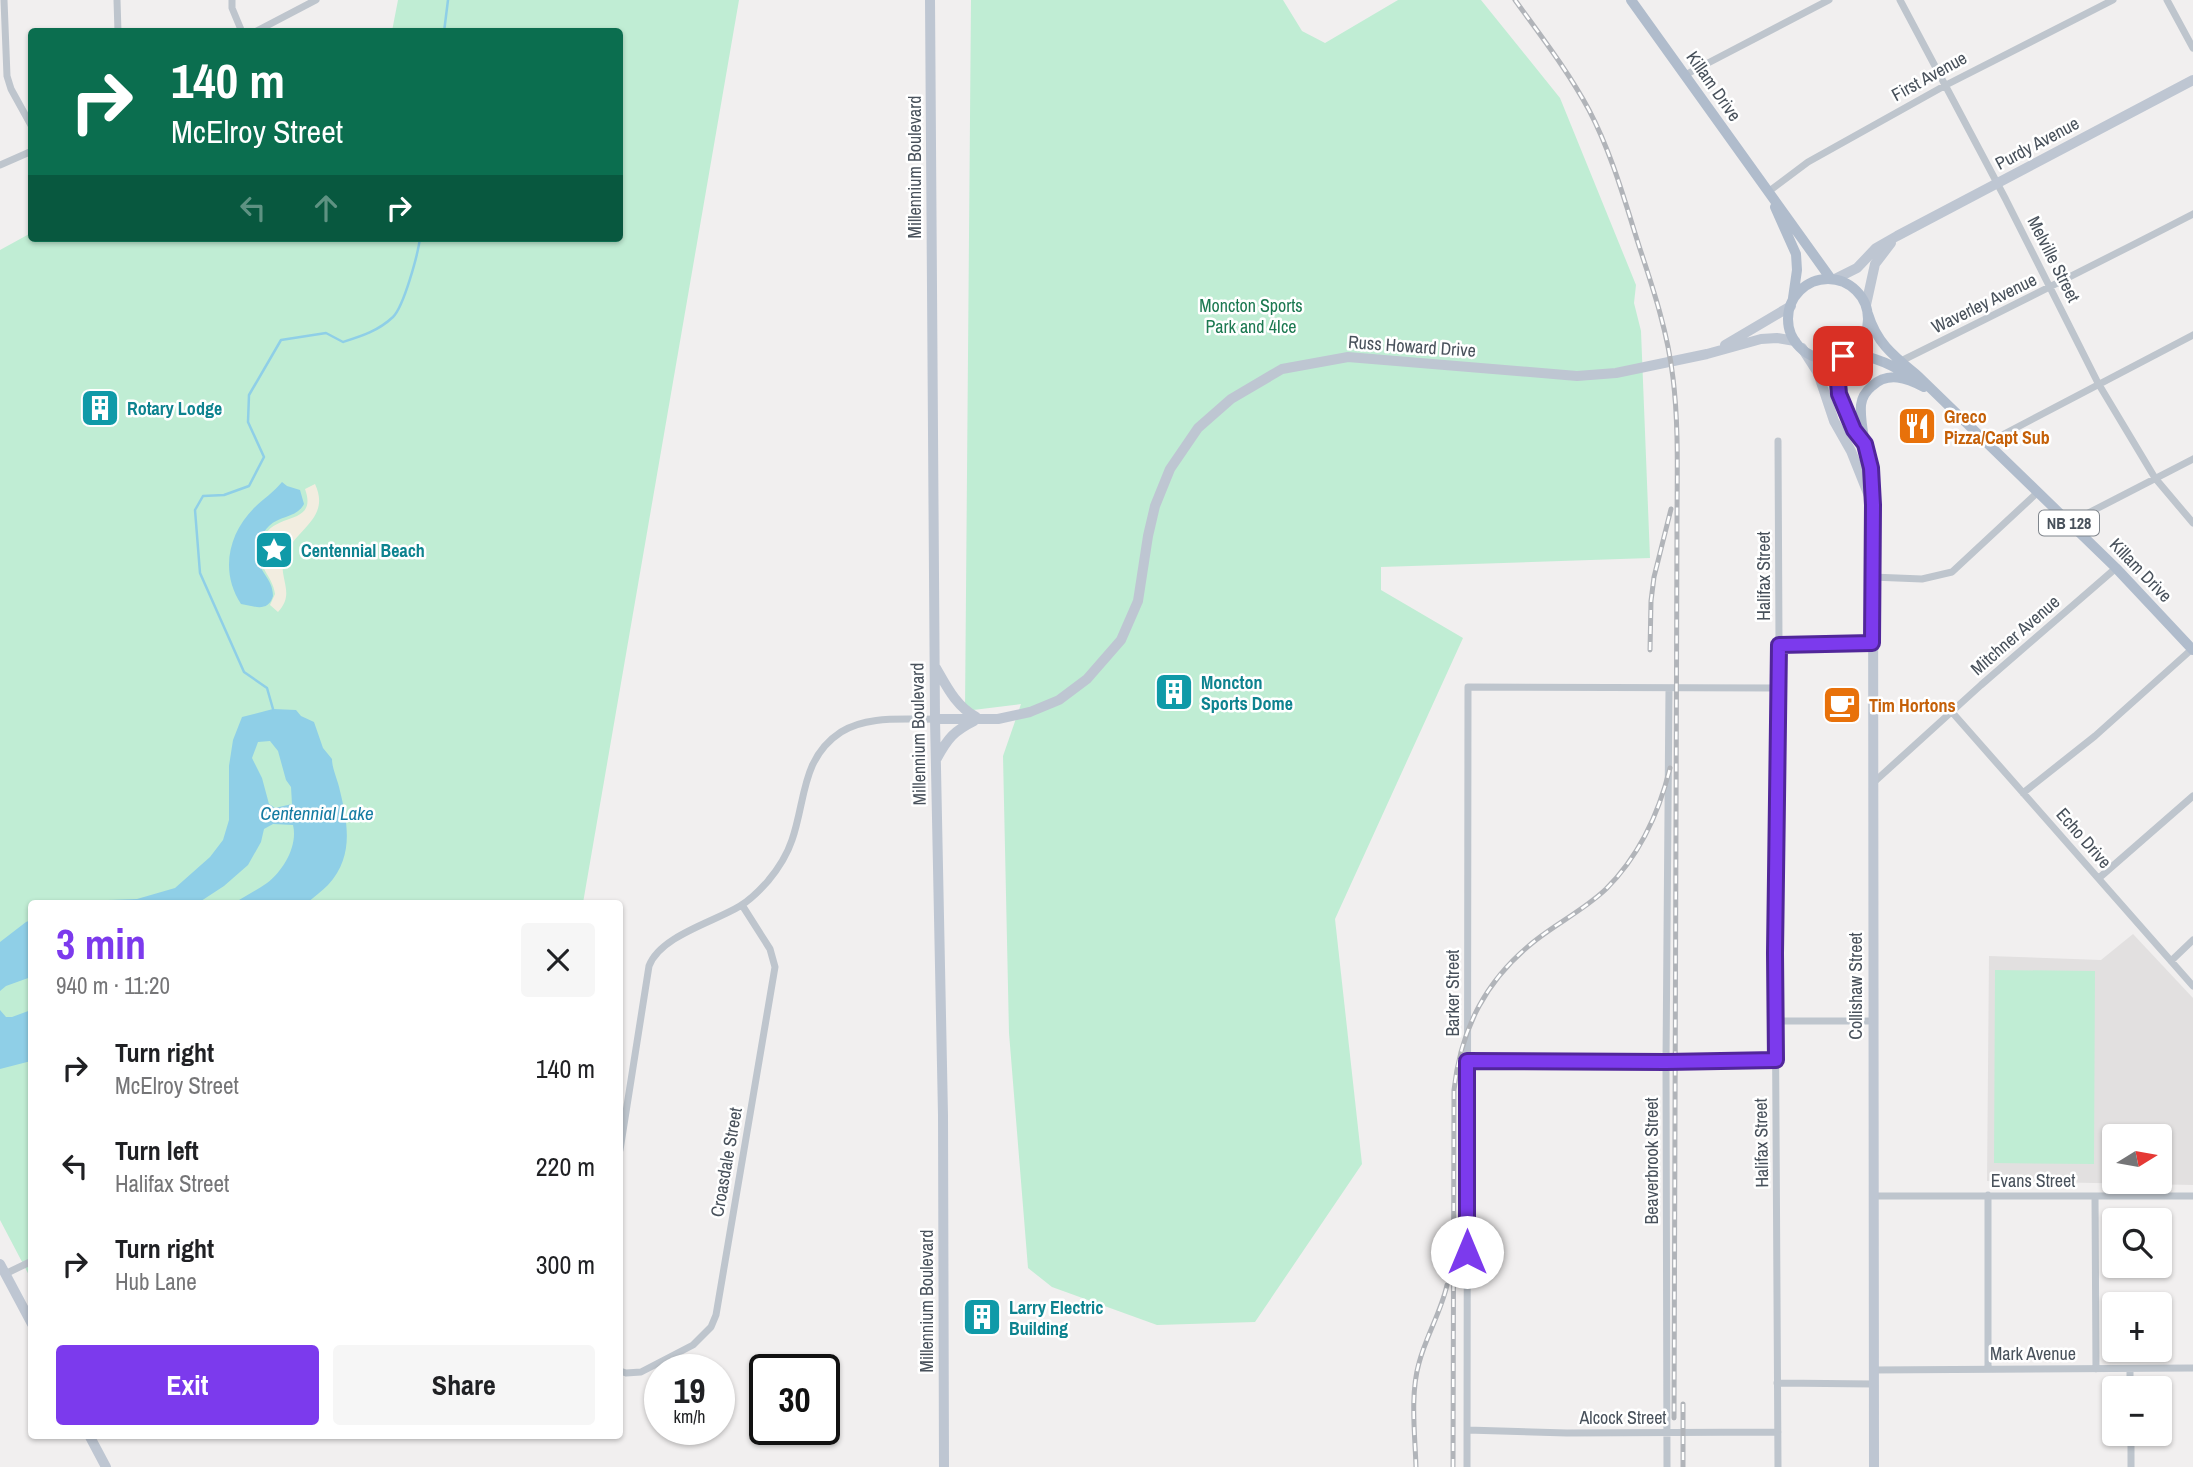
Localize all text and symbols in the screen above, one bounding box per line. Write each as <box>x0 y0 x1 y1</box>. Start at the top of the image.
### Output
street label: First Avenue <box>1887 45 1971 107</box>
street label: Killam Drive <box>1681 46 1747 126</box>
text: 140 m <box>171 47 285 113</box>
icon: right <box>56 56 147 147</box>
street label: Millennium Boulevard <box>902 96 927 238</box>
text: McElroy Street <box>171 110 343 153</box>
street label: Purdy Avenue <box>1991 110 2083 176</box>
icon: left <box>234 189 272 227</box>
icon: ahead <box>307 189 345 227</box>
icon: right <box>380 189 418 227</box>
street label: Melville Street <box>2022 212 2086 306</box>
street label: Waverley Avenue <box>1927 267 2041 339</box>
park label: Moncton Sports Park and 4Ice <box>1199 293 1303 339</box>
pin <box>1813 326 1873 386</box>
street label: Russ Howard Drive <box>1347 329 1477 363</box>
icon: arrive <box>1824 337 1862 375</box>
building icon: Rotary Lodge <box>79 387 121 429</box>
place label: Rotary Lodge <box>127 396 222 421</box>
place label: Greco Pizza/Capt Sub <box>1944 404 2050 450</box>
restaurant icon: Greco Pizza/Capt Sub <box>1896 405 1938 447</box>
road number: NB 128 <box>2039 510 2099 536</box>
place icon: Centennial Beach <box>253 529 295 571</box>
street label: Halifax Street <box>1751 531 1776 621</box>
street label: Killam Drive <box>2104 532 2178 608</box>
place label: Centennial Beach <box>301 538 425 563</box>
street label: Mitchner Avenue <box>1965 589 2065 681</box>
street label: Millennium Boulevard <box>904 662 932 806</box>
place label: Moncton Sports Dome <box>1201 670 1293 716</box>
building icon: Moncton Sports Dome <box>1153 671 1195 713</box>
cafe icon: Tim Hortons <box>1821 684 1863 726</box>
place label: Tim Hortons <box>1869 693 1956 718</box>
water label: Centennial Lake <box>260 800 374 826</box>
street label: Echo Drive <box>2051 802 2117 874</box>
text: 3 min <box>56 916 146 972</box>
button: close <box>521 923 595 997</box>
street label: Collishaw Street <box>1843 932 1868 1040</box>
street label: Barker Street <box>1440 950 1465 1036</box>
text: 940 m · 11:20 <box>56 970 170 1001</box>
text: Turn right <box>115 1035 214 1070</box>
icon: right <box>56 1049 94 1087</box>
text: 140 m <box>536 1051 595 1086</box>
text: McElroy Street <box>115 1070 239 1101</box>
street label: Beaverbrook Street <box>1639 1097 1664 1225</box>
street label: Halifax Street <box>1748 1098 1774 1188</box>
street label: Croasdale Street <box>704 1105 748 1219</box>
north arrow <box>2102 1124 2172 1194</box>
map controls <box>2102 1124 2172 1446</box>
text: Turn left <box>115 1133 199 1168</box>
icon: left <box>56 1147 94 1185</box>
text: 220 m <box>536 1149 595 1184</box>
text: Halifax Street <box>115 1168 229 1199</box>
street label: Evans Street <box>1991 1168 2075 1193</box>
button: search <box>2102 1208 2172 1278</box>
position arrow <box>1430 1215 1504 1289</box>
street label: Millennium Boulevard <box>914 1230 939 1372</box>
text: Turn right <box>115 1231 214 1266</box>
icon: right <box>56 1245 94 1283</box>
text: 300 m <box>536 1247 595 1282</box>
text: Hub Lane <box>115 1266 197 1297</box>
button: + <box>2102 1292 2172 1362</box>
place label: Larry Electric Building <box>1009 1295 1103 1341</box>
building icon: Larry Electric Building <box>961 1296 1003 1338</box>
street label: Mark Avenue <box>1990 1341 2076 1366</box>
button: Exit <box>56 1345 319 1425</box>
button: Share <box>333 1345 595 1425</box>
speed limit sign: 30 <box>749 1354 840 1445</box>
text: 19 <box>674 1367 705 1414</box>
button: − <box>2102 1376 2172 1446</box>
text: km/h <box>674 1404 706 1429</box>
street label: Alcock Street <box>1579 1405 1666 1430</box>

